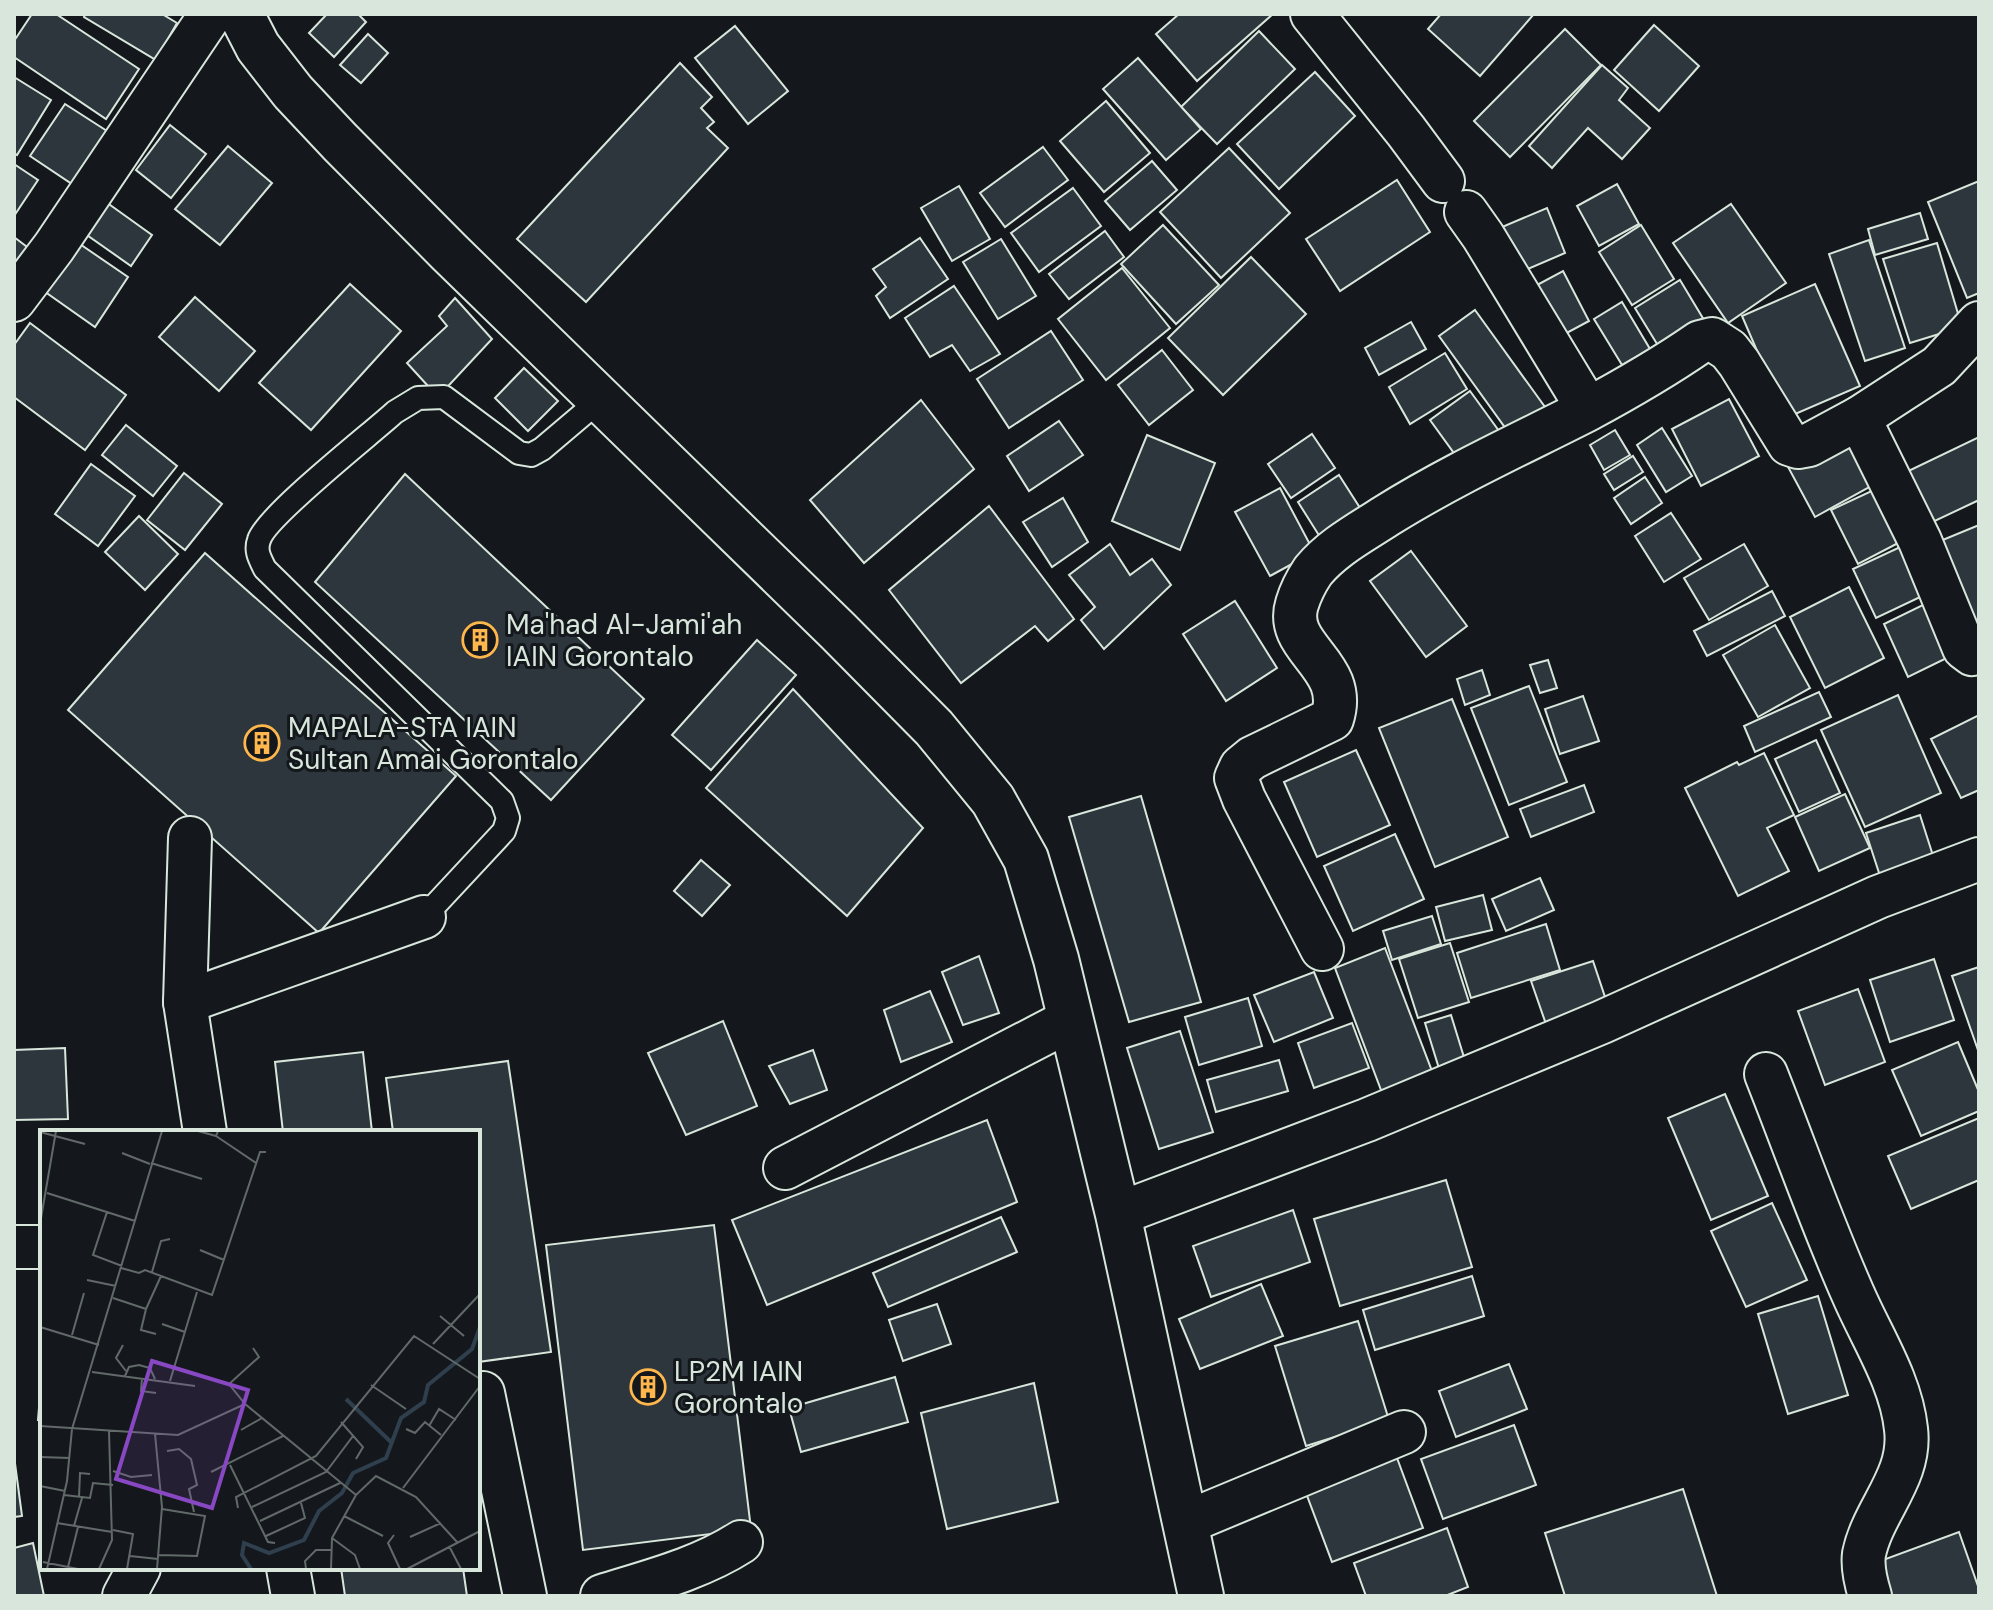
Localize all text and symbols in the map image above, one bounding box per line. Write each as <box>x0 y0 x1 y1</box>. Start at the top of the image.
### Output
place label: Ma'had Al-Jami'ah IAIN Gorontalo <box>506 606 742 675</box>
building icon: Ma'had Al-Jami'ah IAIN Gorontalo <box>461 621 499 659</box>
place label: MAPALA-STA IAIN Sultan Amai Gorontalo <box>288 709 579 778</box>
building icon: MAPALA-STA IAIN Sultan Amai Gorontalo <box>243 724 281 762</box>
inset map <box>40 1130 480 1570</box>
place label: LP2M IAIN Gorontalo <box>674 1353 803 1422</box>
building icon: LP2M IAIN Gorontalo <box>629 1368 667 1406</box>

